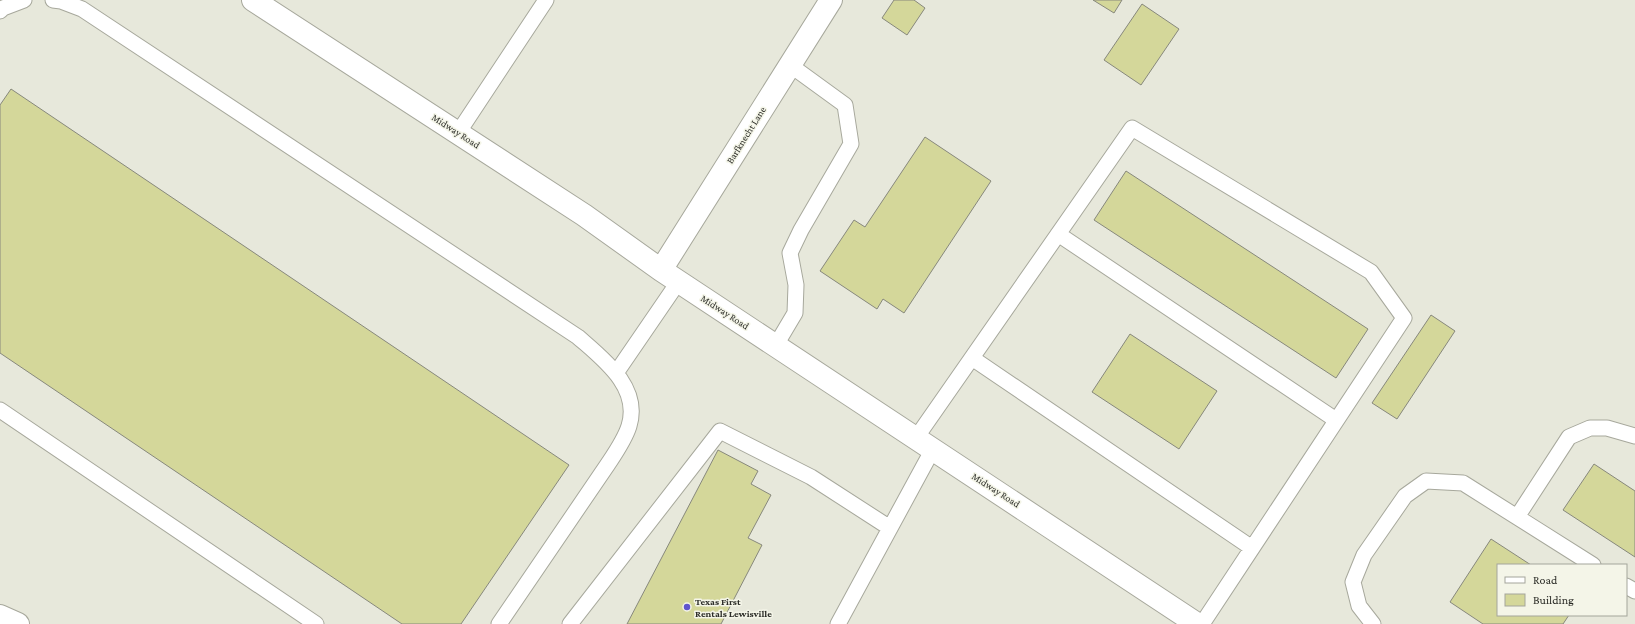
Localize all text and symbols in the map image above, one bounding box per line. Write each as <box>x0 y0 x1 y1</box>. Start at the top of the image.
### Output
street label: Barfknecht Lane <box>724 104 768 166</box>
street label: Midway Road <box>430 111 483 151</box>
street label: Midway Road <box>699 292 752 332</box>
street label: Midway Road <box>970 470 1023 510</box>
legend <box>1497 564 1627 616</box>
text: Road <box>1533 573 1558 587</box>
text: Building <box>1533 593 1574 607</box>
place label: Texas First Rentals Lewisville <box>695 596 772 619</box>
marker: Texas First Rentals Lewisville <box>682 602 692 612</box>

